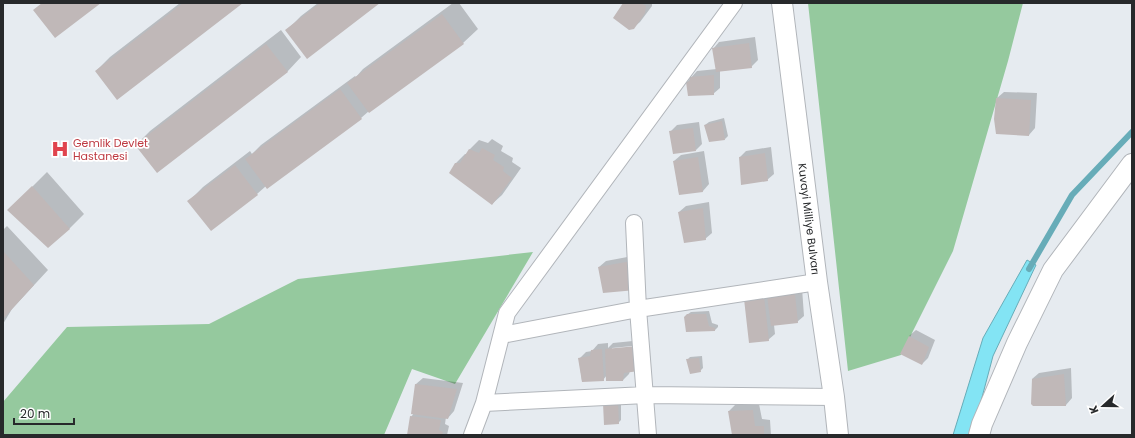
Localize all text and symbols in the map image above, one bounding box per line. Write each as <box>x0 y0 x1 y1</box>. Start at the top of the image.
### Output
place label: Gemlik Devlet Hastanesi <box>73 135 148 164</box>
hospital icon: Gemlik Devlet Hastanesi <box>50 139 70 159</box>
street label: Kuvayi Milliye Bulvarı <box>794 162 824 276</box>
north arrow <box>1083 386 1123 426</box>
scale bar <box>14 400 74 426</box>
text: K <box>1085 403 1103 416</box>
text: 20 m <box>20 405 50 422</box>

